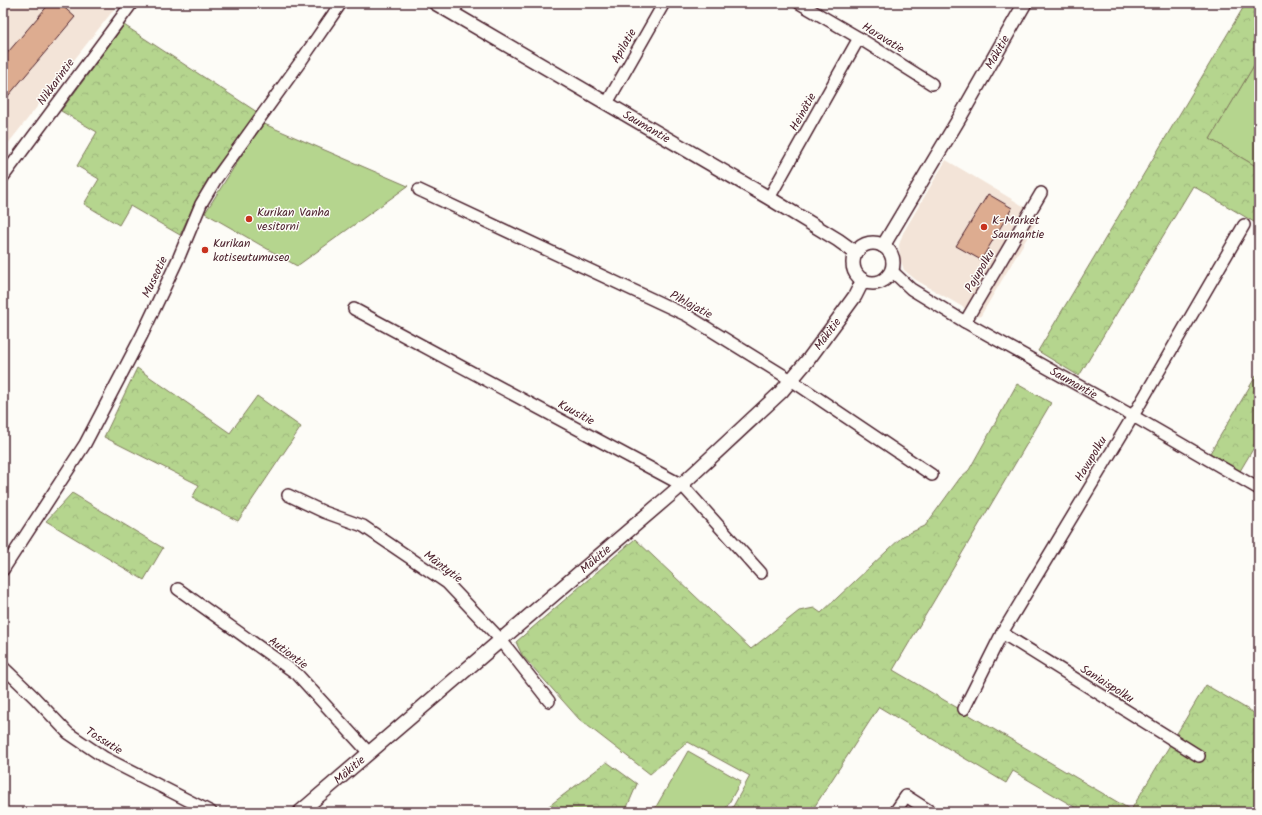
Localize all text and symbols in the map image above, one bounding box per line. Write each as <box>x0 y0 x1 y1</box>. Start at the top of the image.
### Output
street label: Haravatie <box>858 18 908 59</box>
street label: Apilatie <box>606 25 642 67</box>
street label: Mäkitie <box>980 31 1015 73</box>
street label: Nikkarintie <box>32 54 80 109</box>
street label: Heinätie <box>785 89 822 135</box>
street label: Saumantie <box>619 105 674 148</box>
place label: Kurikan Vanha vesitorni <box>257 203 330 236</box>
place label: K-Market Saumantie <box>992 211 1045 244</box>
marker: Kurikan Vanha vesitorni <box>244 214 254 224</box>
marker: K-Market Saumantie <box>979 222 989 232</box>
place label: Kurikan kotiseutumuseo <box>213 234 290 267</box>
marker: Kurikan kotiseutumuseo <box>200 245 210 255</box>
street label: Pajupolku <box>960 246 1000 296</box>
street label: Museotie <box>137 252 173 301</box>
street label: Pihlajatie <box>666 286 716 324</box>
street label: Mäkitie <box>809 313 846 354</box>
street label: Saumantie <box>1046 362 1102 404</box>
street label: Kuusitie <box>554 395 598 431</box>
street label: Havupolku <box>1070 432 1112 485</box>
street label: Mäkitie <box>575 539 616 578</box>
street label: Mäntytie <box>419 546 467 588</box>
street label: Autiontie <box>264 632 312 675</box>
street label: Saniaispolku <box>1076 660 1138 708</box>
street label: Tossutie <box>82 722 127 760</box>
street label: Mäkitie <box>329 750 370 789</box>

